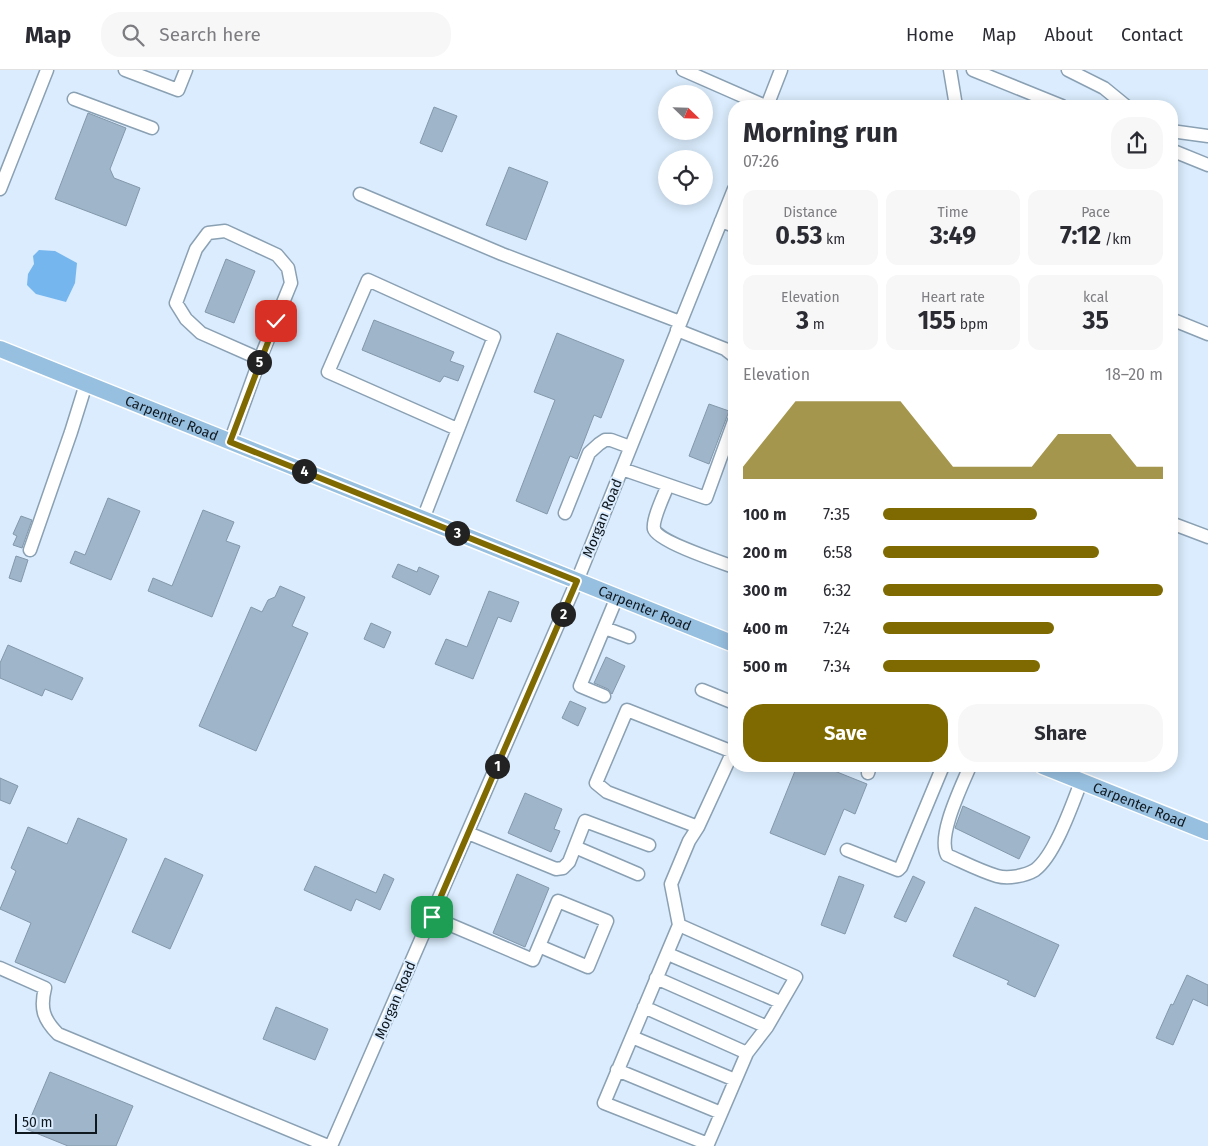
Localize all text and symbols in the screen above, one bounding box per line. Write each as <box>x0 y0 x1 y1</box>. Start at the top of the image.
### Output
search box <box>101 12 451 57</box>
text: Map <box>25 21 71 49</box>
icon: search <box>119 21 147 49</box>
text: Search here <box>159 23 261 46</box>
text: Home <box>906 24 954 46</box>
text: Map <box>982 24 1016 46</box>
text: About <box>1044 24 1093 46</box>
text: Contact <box>1121 24 1183 46</box>
north arrow <box>658 85 712 140</box>
map controls <box>658 85 713 205</box>
text: Morning run <box>743 116 898 149</box>
button: share <box>1111 117 1163 169</box>
button: locate <box>658 150 713 205</box>
text: 07:26 <box>743 152 779 171</box>
text: Distance <box>783 204 837 221</box>
text: Time <box>938 204 968 221</box>
text: Pace <box>1081 204 1110 221</box>
text: 0.53 <box>775 221 822 251</box>
text: 3:49 <box>930 221 976 251</box>
text: 7:12 <box>1060 221 1101 251</box>
text: km <box>822 231 845 248</box>
text: /km <box>1101 231 1131 248</box>
text: Elevation <box>781 289 840 306</box>
text: Heart rate <box>921 289 985 306</box>
text: kcal <box>1083 289 1108 306</box>
pin <box>255 300 297 342</box>
text: 3 <box>796 306 809 336</box>
text: 155 <box>918 306 956 336</box>
text: 35 <box>1082 306 1109 336</box>
icon: check <box>262 307 290 335</box>
text: m <box>809 316 825 333</box>
text: bpm <box>956 316 988 333</box>
pin: 5 <box>246 350 272 374</box>
text: 5 <box>256 354 263 371</box>
text: Elevation <box>743 365 810 384</box>
text: 18–20 m <box>1105 365 1163 384</box>
street label: Carpenter Road <box>122 392 221 445</box>
pin: 4 <box>292 458 316 484</box>
text: 4 <box>301 463 308 480</box>
street label: Morgan Road <box>579 476 626 560</box>
text: 100 m <box>743 505 786 524</box>
text: 7:35 <box>823 505 850 524</box>
pin: 3 <box>444 520 470 546</box>
text: 3 <box>454 525 461 542</box>
text: 200 m <box>743 543 787 562</box>
text: 6:58 <box>823 543 852 562</box>
text: 300 m <box>743 581 787 600</box>
text: 6:32 <box>823 581 851 600</box>
street label: Carpenter Road <box>596 582 694 635</box>
pin: 2 <box>550 602 576 626</box>
text: 2 <box>560 606 567 623</box>
text: 400 m <box>743 619 788 638</box>
text: 7:24 <box>823 619 850 638</box>
text: 500 m <box>743 657 788 676</box>
text: 7:34 <box>823 657 851 676</box>
button: Save <box>743 704 948 762</box>
button: Share <box>958 704 1163 762</box>
pin: 1 <box>484 754 510 778</box>
text: 1 <box>494 758 501 775</box>
street label: Carpenter Road <box>1090 779 1188 831</box>
pin <box>411 896 453 938</box>
icon: arrive <box>418 903 446 931</box>
street label: Morgan Road <box>371 959 420 1042</box>
scale bar <box>15 1111 98 1134</box>
text: 50 m <box>22 1114 53 1131</box>

